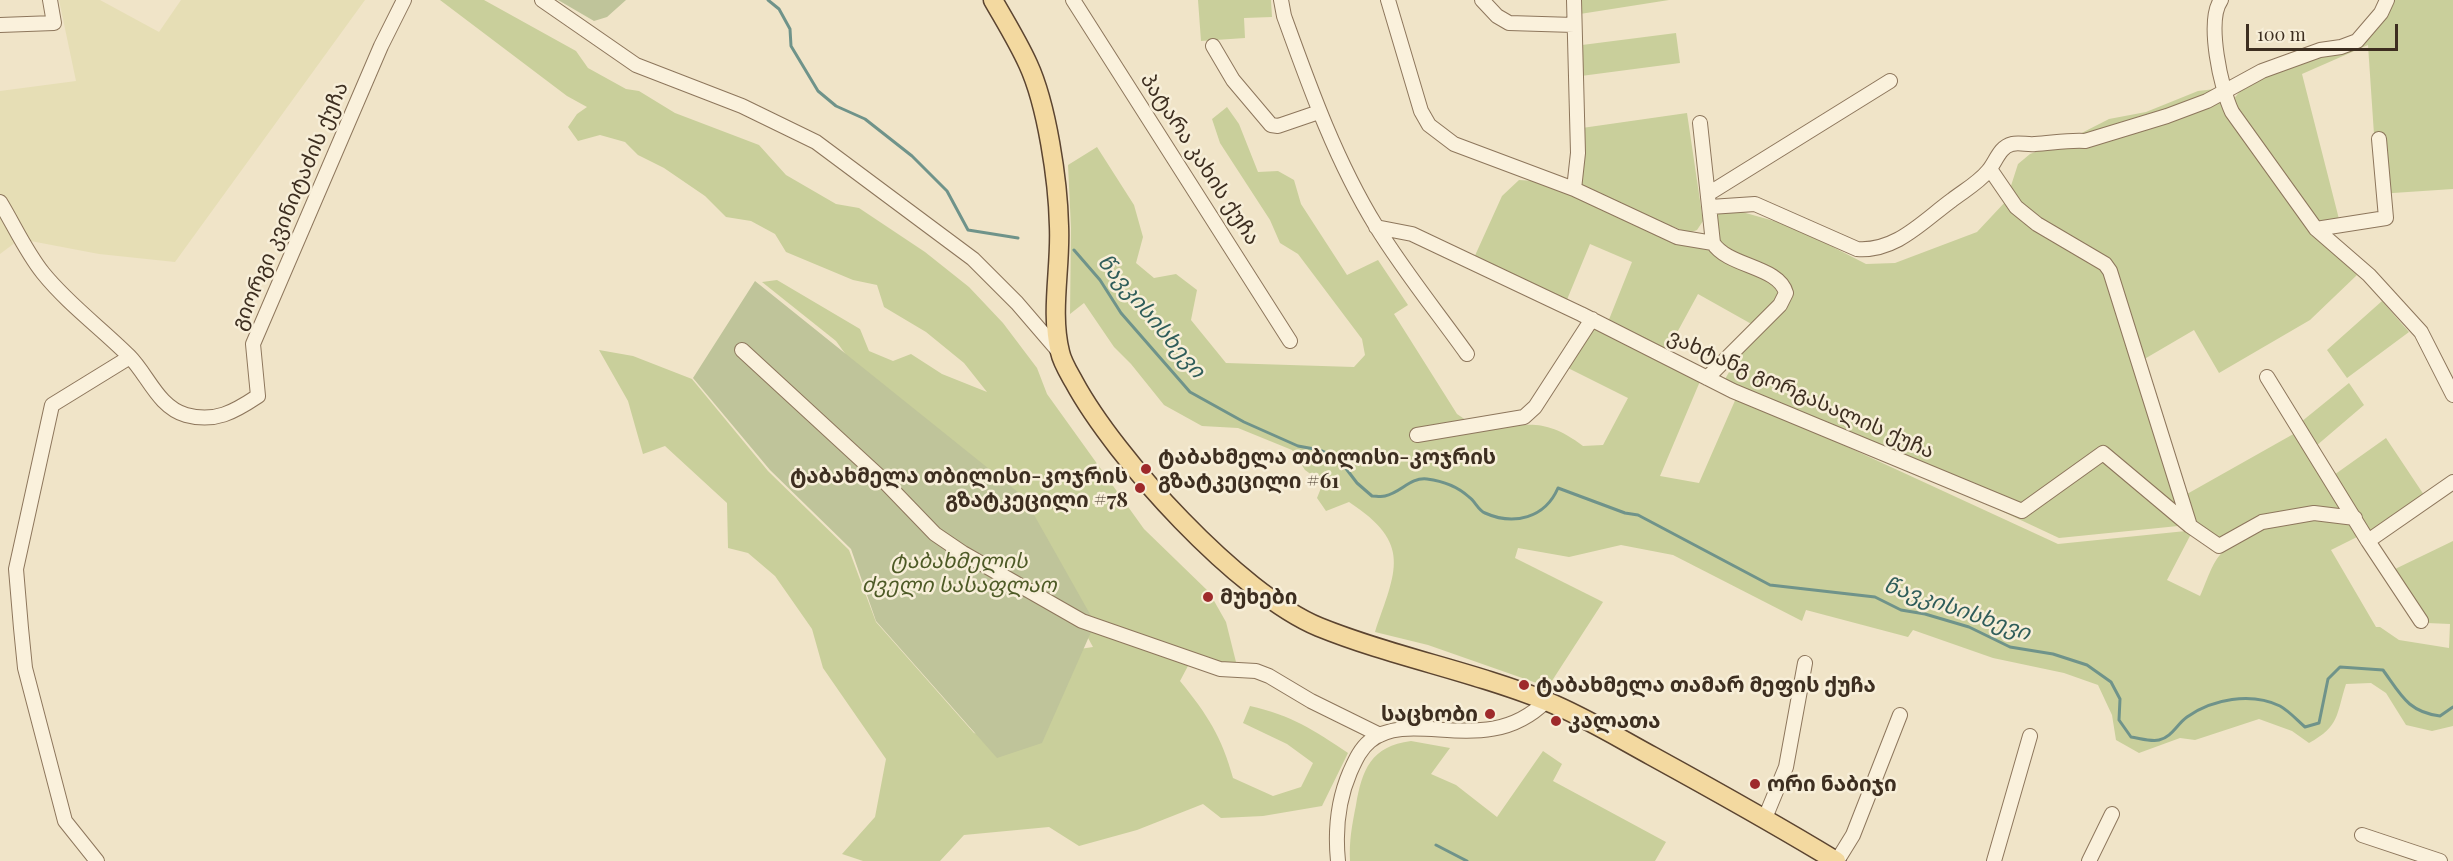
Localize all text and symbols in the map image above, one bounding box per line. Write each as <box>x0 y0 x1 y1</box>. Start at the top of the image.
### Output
scale bar <box>2249 12 2400 50</box>
text: 100 m <box>2257 22 2306 46</box>
street label: პატარა კახის ქუჩა <box>1135 68 1265 250</box>
street label: გიორგი კვინიტაძის ქუჩა <box>226 78 354 334</box>
water label: წავკისისხევი <box>1092 249 1210 383</box>
street label: ვახტანგ გორგასალის ქუჩა <box>1664 324 1938 464</box>
place label: ტაბახმელა თბილისი-კოჯრის გზატკეცილი #61 <box>1158 444 1496 494</box>
marker: ტაბახმელა თბილისი-კოჯრის გზატკეცილი #61 <box>1139 462 1153 476</box>
place label: ტაბახმელა თბილისი-კოჯრის გზატკეცილი #78 <box>790 463 1128 513</box>
marker: ტაბახმელა თბილისი-კოჯრის გზატკეცილი #78 <box>1133 481 1147 495</box>
park label: ტაბახმელის ძველი სასაფლაო <box>862 548 1056 598</box>
water label: წავკისისხევი <box>1880 572 2034 646</box>
place label: მუხები <box>1220 584 1298 610</box>
marker: მუხები <box>1201 590 1215 604</box>
place label: ტაბახმელა თამარ მეფის ქუჩა <box>1536 672 1876 698</box>
marker: ტაბახმელა თამარ მეფის ქუჩა <box>1517 678 1531 692</box>
place label: საცხობი <box>1381 701 1478 727</box>
marker: საცხობი <box>1483 707 1497 721</box>
place label: კალათა <box>1568 708 1661 734</box>
marker: კალათა <box>1549 714 1563 728</box>
place label: ორი ნაბიჯი <box>1767 771 1897 797</box>
marker: ორი ნაბიჯი <box>1748 777 1762 791</box>

